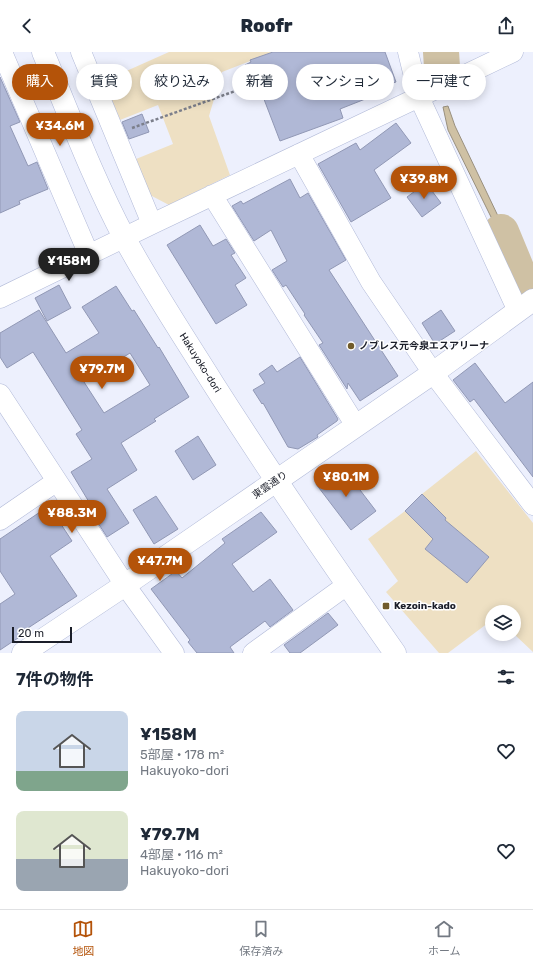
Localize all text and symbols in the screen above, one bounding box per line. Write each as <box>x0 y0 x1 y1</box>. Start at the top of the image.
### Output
icon: back <box>16 15 38 37</box>
text: Roofr <box>240 15 293 37</box>
icon: share <box>495 15 517 37</box>
chip: 購入 <box>12 64 68 100</box>
chip: 賃貸 <box>76 64 132 100</box>
chip: 絞り込み <box>140 64 224 100</box>
chip: 新着 <box>232 64 288 100</box>
chip: マンション <box>296 64 394 100</box>
chip: 一戸建て <box>402 64 486 100</box>
pin: ¥34.6M <box>27 113 93 147</box>
text: ¥34.6M <box>35 118 85 133</box>
pin: ¥39.8M <box>391 166 457 200</box>
text: ¥39.8M <box>400 171 448 186</box>
pin: ¥158M <box>41 248 97 282</box>
text: ¥158M <box>47 253 91 268</box>
street label: Hakuyoko-dori <box>177 331 223 395</box>
place label: ノブレス元今泉エスアリーナ <box>359 340 489 352</box>
marker: ノブレス元今泉エスアリーナ <box>346 341 356 351</box>
pin: ¥79.7M <box>69 356 135 390</box>
text: ¥79.7M <box>79 361 125 376</box>
pin: ¥80.1M <box>313 464 379 498</box>
street label: 東雲通り <box>250 469 290 501</box>
text: ¥80.1M <box>323 469 369 484</box>
pin: ¥88.3M <box>39 500 105 534</box>
text: ¥88.3M <box>47 505 97 520</box>
pin: ¥47.7M <box>127 548 193 582</box>
text: ¥47.7M <box>137 553 183 568</box>
place label: Kezoin-kado <box>394 600 456 612</box>
marker: Kezoin-kado <box>381 601 391 611</box>
map controls <box>485 605 521 641</box>
button: layers <box>485 605 521 641</box>
scale bar <box>12 625 72 644</box>
text: 20 m <box>18 627 44 640</box>
icon: filters <box>495 666 517 688</box>
text: 7件の物件 <box>16 669 94 689</box>
text: ¥158M <box>140 724 197 744</box>
icon: home <box>48 727 96 775</box>
icon: heart <box>495 740 517 762</box>
text: 5部屋 · 178 m² <box>140 747 224 762</box>
text: Hakuyoko-dori <box>140 763 229 778</box>
text: ¥79.7M <box>140 824 200 844</box>
icon: home <box>48 827 96 875</box>
icon: heart <box>495 840 517 862</box>
text: 4部屋 · 116 m² <box>140 847 223 862</box>
text: Hakuyoko-dori <box>140 863 229 878</box>
tab: 地図 <box>72 918 94 958</box>
tab: 保存済み <box>239 918 283 958</box>
tab: ホーム <box>428 918 461 958</box>

